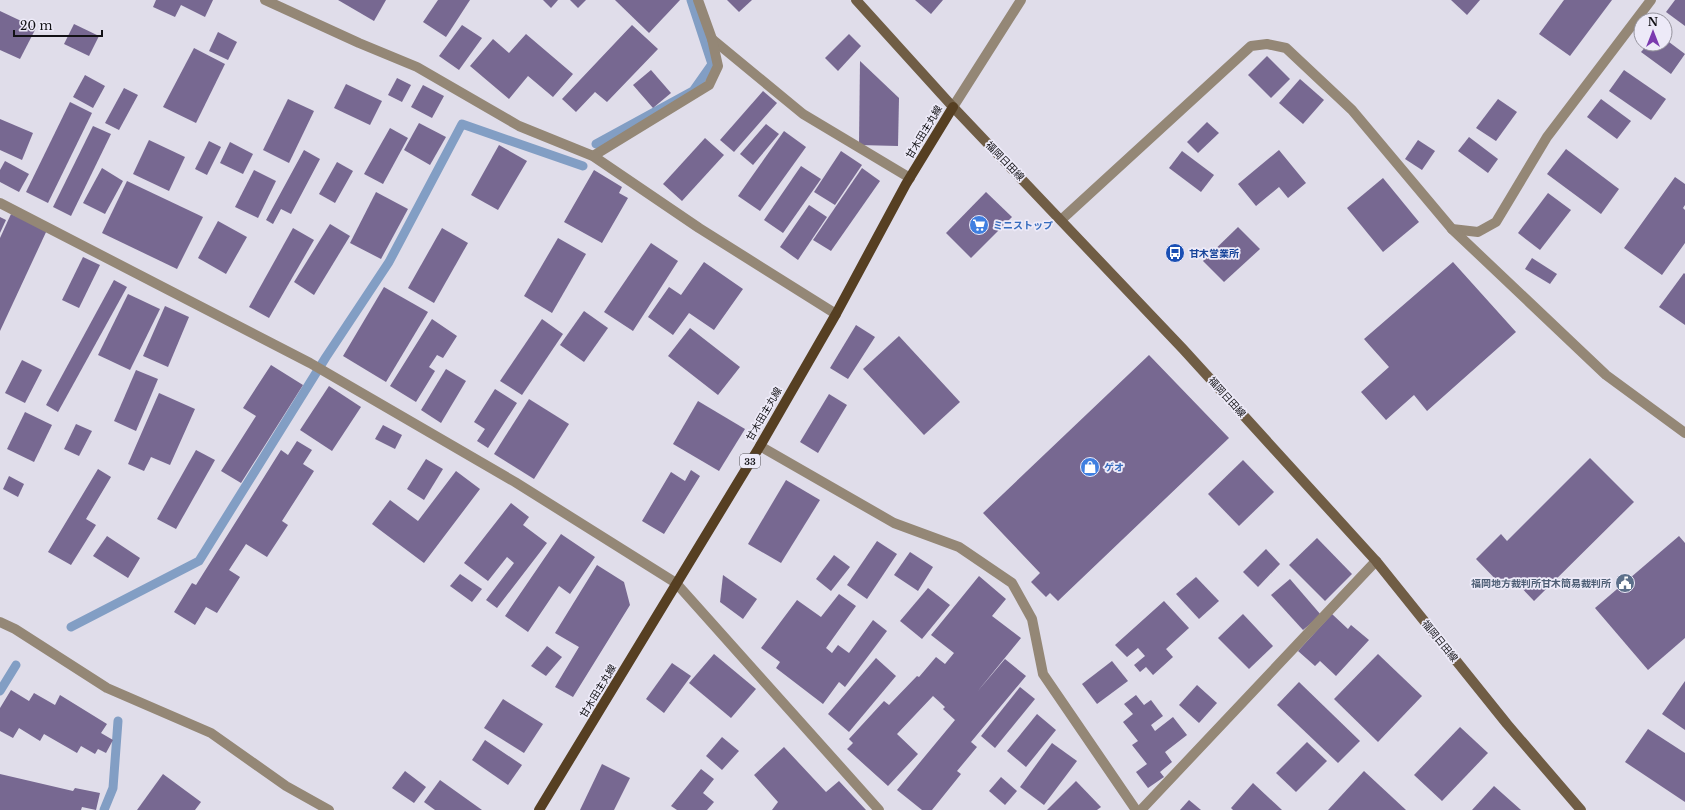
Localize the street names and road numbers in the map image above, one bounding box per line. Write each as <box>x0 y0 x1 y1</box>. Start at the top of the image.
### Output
street label: 甘木田主丸線 <box>903 103 945 161</box>
street label: 福岡日田線 <box>983 139 1027 183</box>
street label: 福岡日田線 <box>1205 374 1249 420</box>
street label: 甘木田主丸線 <box>743 385 785 443</box>
road number: 33 <box>740 454 760 468</box>
street label: 福岡日田線 <box>1419 617 1461 665</box>
street label: 甘木田主丸線 <box>577 662 619 720</box>

